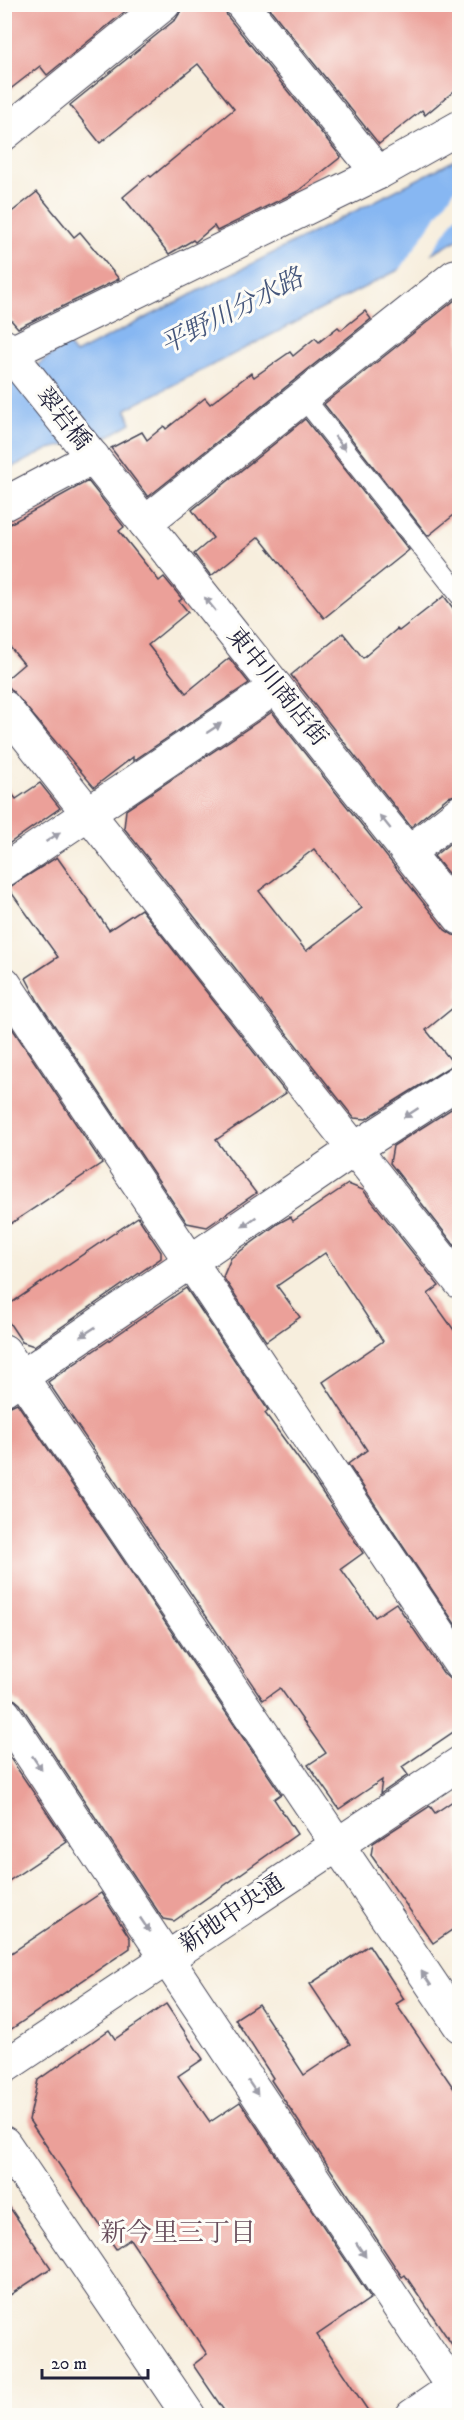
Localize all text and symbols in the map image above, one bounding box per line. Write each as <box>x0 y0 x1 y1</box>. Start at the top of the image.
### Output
water label: 平野川分水路 <box>155 261 311 362</box>
street label: 翠岩橋 <box>29 382 97 456</box>
one-way arrow <box>333 435 346 451</box>
one-way arrow <box>205 597 217 612</box>
street label: 東中川商店街 <box>220 622 334 752</box>
one-way arrow <box>206 722 222 734</box>
one-way arrow <box>378 814 391 830</box>
one-way arrow <box>45 832 61 843</box>
one-way arrow <box>402 1107 419 1118</box>
one-way arrow <box>242 1216 258 1228</box>
one-way arrow <box>81 1326 97 1338</box>
one-way arrow <box>31 1755 42 1771</box>
street label: 新地中央通 <box>174 1868 290 1960</box>
one-way arrow <box>139 1917 150 1933</box>
one-way arrow <box>420 1970 432 1986</box>
one-way arrow <box>247 2079 259 2095</box>
district label: 新今里三丁目 <box>100 2217 256 2250</box>
one-way arrow <box>355 2242 366 2258</box>
scale bar <box>42 2342 148 2380</box>
text: 20 m <box>51 2353 87 2375</box>

